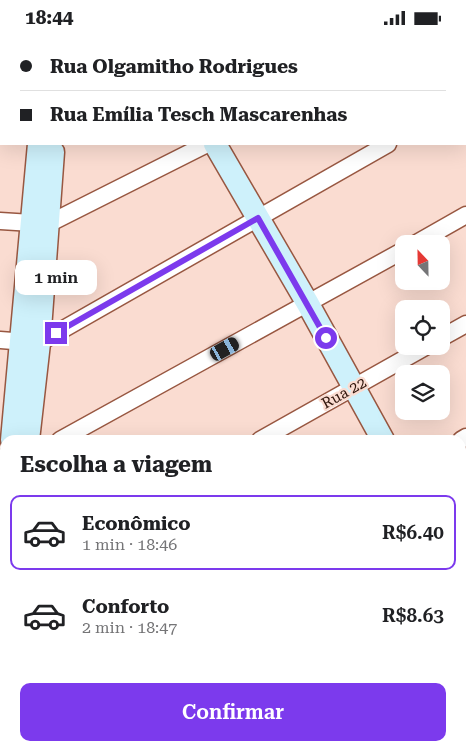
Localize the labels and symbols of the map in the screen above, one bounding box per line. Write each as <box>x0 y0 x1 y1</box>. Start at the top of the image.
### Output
north arrow <box>395 235 450 290</box>
callout: 1 min <box>15 261 97 295</box>
route end <box>45 322 67 344</box>
route start <box>315 327 337 349</box>
car <box>208 335 241 363</box>
street label: Rua 22 <box>319 373 369 413</box>

